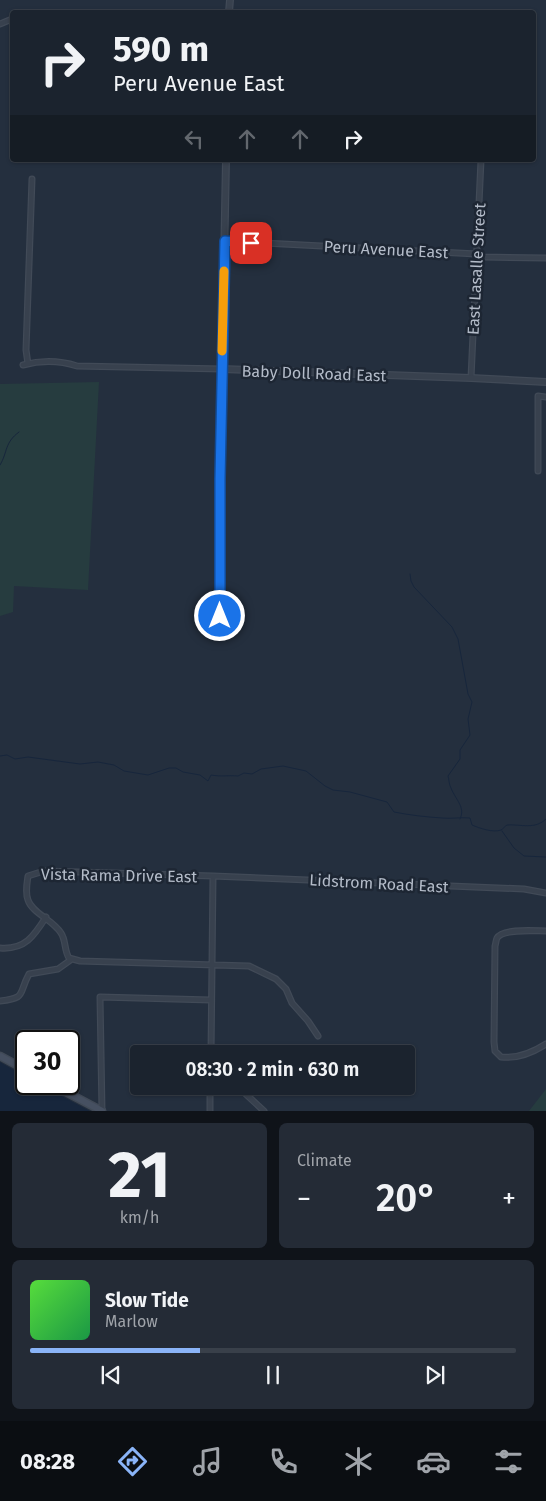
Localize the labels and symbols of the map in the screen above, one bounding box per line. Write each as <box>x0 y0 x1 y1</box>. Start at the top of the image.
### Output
street label: East Lasalle Street <box>464 202 489 336</box>
pin <box>230 222 272 264</box>
street label: Peru Avenue East <box>323 237 449 262</box>
street label: Baby Doll Road East <box>241 361 387 386</box>
position arrow <box>193 589 245 641</box>
street label: Vista Rama Drive East <box>41 865 198 886</box>
street label: Lidstrom Road East <box>309 870 449 897</box>
speed limit sign: 30 <box>15 1030 80 1095</box>

